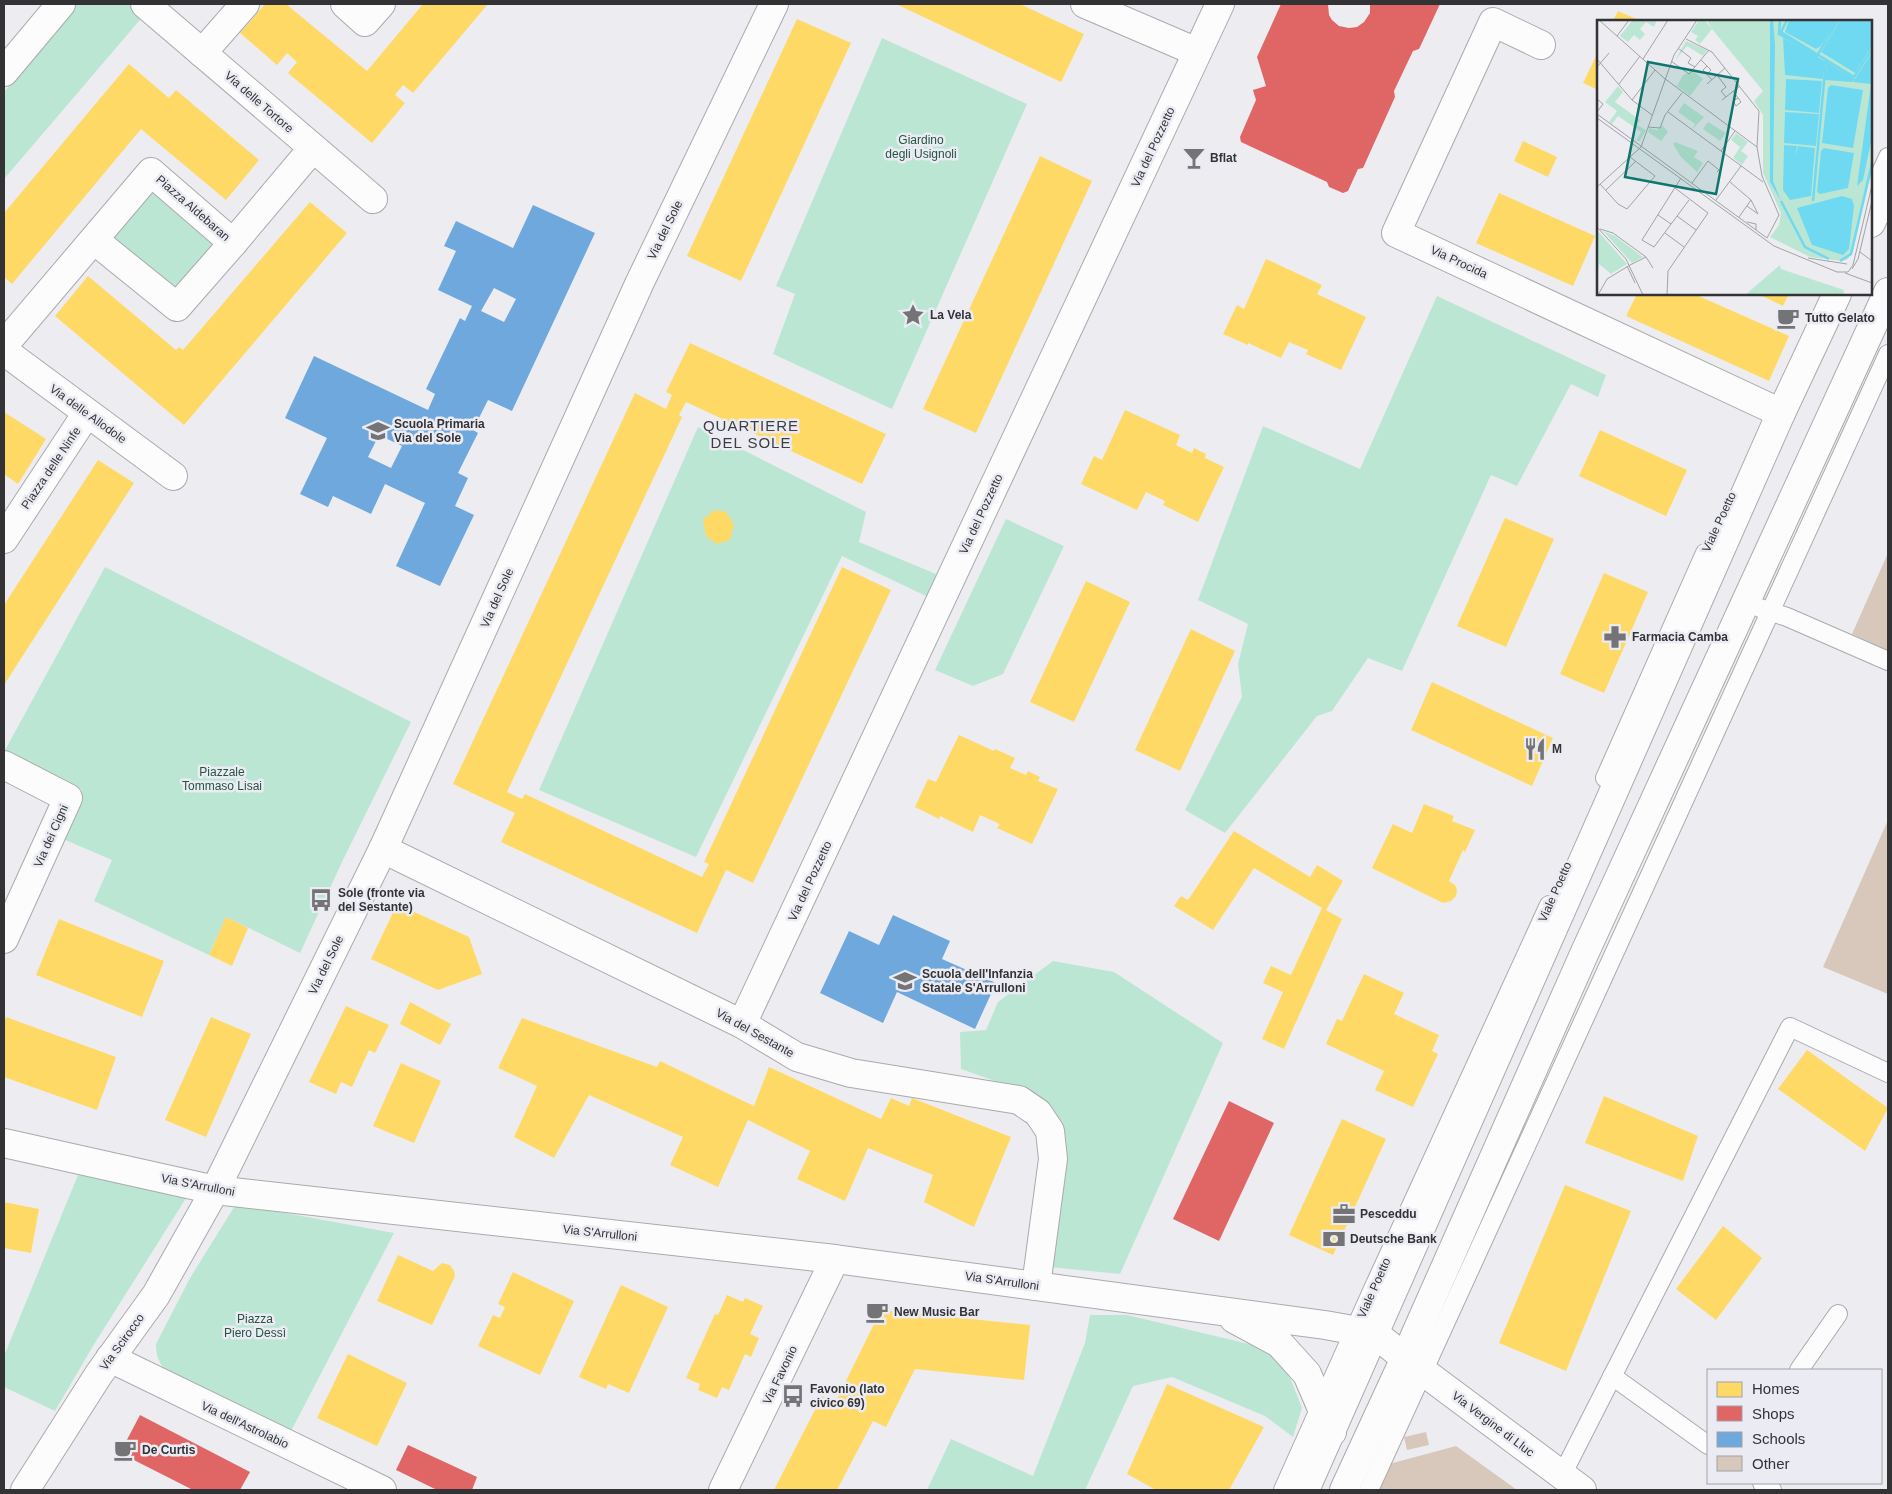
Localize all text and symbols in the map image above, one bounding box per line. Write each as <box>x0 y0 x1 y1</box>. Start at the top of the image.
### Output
inset map <box>1597 20 1872 295</box>
street label: Via delle Tortore <box>222 68 296 136</box>
street label: Via del Pozzetto <box>1128 105 1178 189</box>
park label: Giardino degli Usignoli <box>885 133 957 161</box>
bar icon: Bflat <box>1181 145 1207 171</box>
place label: Bflat <box>1210 151 1237 165</box>
street label: Piazza Aldebaran <box>153 172 233 244</box>
street label: Via del Sole <box>645 198 685 262</box>
street label: Via Procida <box>1428 243 1490 281</box>
place icon: La Vela <box>900 302 926 328</box>
cafe icon: Tutto Gelato <box>1775 305 1801 331</box>
place label: La Vela <box>930 308 972 322</box>
place label: Tutto Gelato <box>1805 311 1875 325</box>
street label: Via delle Allodole <box>47 382 129 447</box>
place label: Scuola Primaria Via del Sole <box>394 417 485 445</box>
district label: QUARTIERE DEL SOLE <box>703 417 799 451</box>
school or university icon: Scuola Primaria Via del Sole <box>365 418 391 444</box>
street label: Piazza delle Ninfe <box>18 424 84 512</box>
street label: Via del Pozzetto <box>956 472 1006 556</box>
street label: Viale Poetto <box>1699 490 1739 554</box>
street label: Via del Sole <box>478 566 517 630</box>
pharmacy icon: Farmacia Camba <box>1602 624 1628 650</box>
place label: Farmacia Camba <box>1632 630 1728 644</box>
restaurant icon: M <box>1522 736 1548 762</box>
place label: M <box>1552 742 1562 756</box>
park label: Piazzale Tommaso Lisai <box>182 765 262 793</box>
street label: Via dei Cigni <box>31 802 71 870</box>
street label: Via del Pozzetto <box>785 839 835 923</box>
street label: Viale Poetto <box>1535 859 1575 924</box>
place label: Sole (fronte via del Sestante) <box>338 886 425 914</box>
bus stop icon: Sole (fronte via del Sestante) <box>308 887 334 913</box>
street label: Via del Sole <box>306 933 346 997</box>
place label: Scuola dell'Infanzia Statale S'Arrulloni <box>922 967 1033 995</box>
school or university icon: Scuola dell'Infanzia Statale S'Arrulloni <box>892 968 918 994</box>
street label: Via del Sestante <box>713 1006 797 1060</box>
street label: Via S'Arrulloni <box>160 1171 236 1199</box>
office icon: Pesceddu <box>1331 1201 1357 1227</box>
place label: Pesceddu <box>1360 1207 1417 1221</box>
street label: Via S'Arrulloni <box>562 1222 638 1244</box>
bank icon: Deutsche Bank <box>1321 1226 1347 1252</box>
place label: Deutsche Bank <box>1350 1232 1437 1246</box>
street label: Viale Poetto <box>1354 1255 1394 1320</box>
street label: Via S'Arrulloni <box>964 1269 1040 1293</box>
cafe icon: New Music Bar <box>864 1299 890 1325</box>
place label: New Music Bar <box>894 1305 980 1319</box>
street label: Via Scirocco <box>97 1311 147 1373</box>
park label: Piazza Piero Dessì <box>224 1312 286 1340</box>
street label: Via Favonio <box>760 1343 800 1406</box>
legend <box>1707 1369 1882 1484</box>
text: Homes <box>1752 1380 1800 1397</box>
place label: Favonio (lato civico 69) <box>810 1382 885 1410</box>
bus stop icon: Favonio (lato civico 69) <box>780 1383 806 1409</box>
street label: Via Vergine di Lluc <box>1449 1389 1537 1459</box>
street label: Via dell'Astrolabio <box>199 1399 291 1452</box>
text: Shops <box>1752 1405 1795 1422</box>
text: Schools <box>1752 1430 1805 1447</box>
cafe icon: De Curtis <box>112 1437 138 1463</box>
place label: De Curtis <box>142 1443 196 1457</box>
text: Other <box>1752 1455 1790 1472</box>

